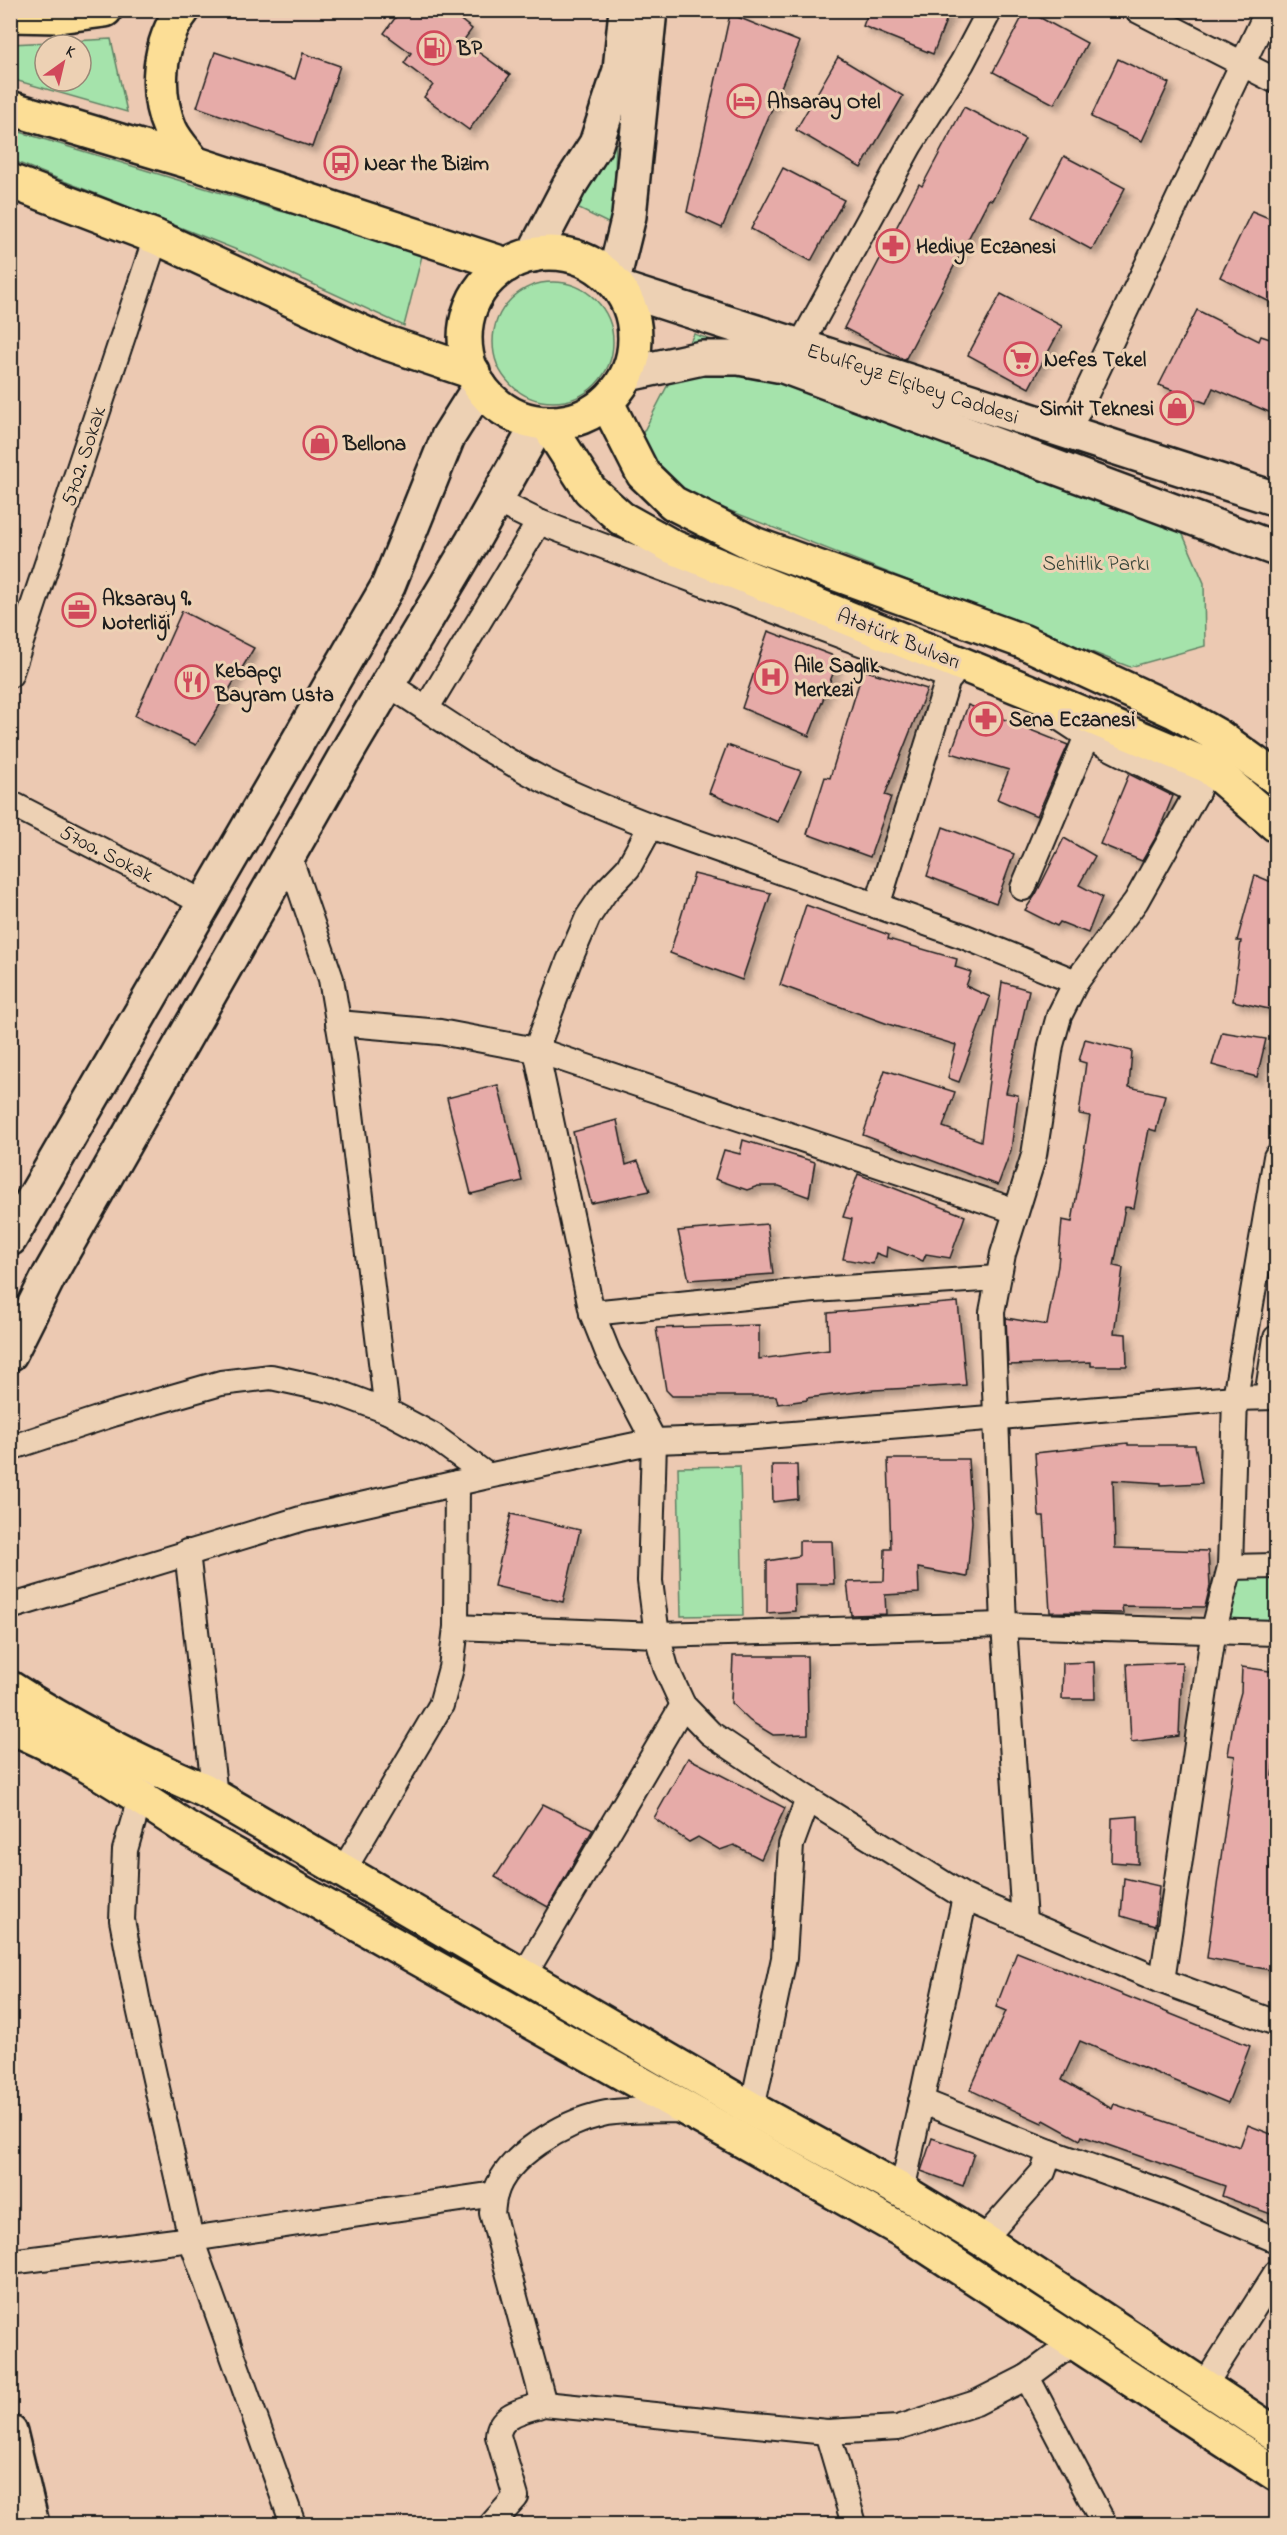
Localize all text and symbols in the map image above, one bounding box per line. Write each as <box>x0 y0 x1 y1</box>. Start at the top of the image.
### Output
fuel station icon: BP <box>416 30 452 66</box>
north arrow <box>33 33 93 93</box>
place label: BP <box>456 35 482 65</box>
text: K <box>60 40 81 65</box>
hotel icon: Ahsaray Otel <box>726 83 762 119</box>
place label: Ahsaray Otel <box>767 88 881 120</box>
bus stop icon: Near the Bizim <box>323 145 359 181</box>
place label: Near the Bizim <box>364 150 489 180</box>
pharmacy icon: Hediye Eczanesi <box>875 228 911 264</box>
place label: Hediye Eczanesi <box>916 233 1056 265</box>
street label: Ebulfeyz Elçibey Caddesi <box>802 336 1022 435</box>
supermarket icon: Nefes Tekel <box>1003 341 1039 377</box>
place label: Nefes Tekel <box>1044 346 1147 376</box>
shop icon: Simit Teknesi <box>1159 390 1195 426</box>
place label: Simit Teknesi <box>1039 395 1154 425</box>
street label: 5702. Sokak <box>55 402 115 510</box>
shop icon: Bellona <box>302 425 338 461</box>
place label: Bellona <box>342 430 406 460</box>
park label: Sehitlik Parkı <box>1042 550 1150 580</box>
place label: Aksaray 9. Noterliği <box>102 585 192 641</box>
office icon: Aksaray 9. Noterliği <box>61 592 97 628</box>
street label: Atatürk Bulvarı <box>832 601 964 678</box>
place label: Aile Saglik Merkezi <box>794 652 880 706</box>
place label: Kebapçı Bayram Usta <box>214 657 334 713</box>
hospital icon: Aile Saglik Merkezi <box>753 659 789 695</box>
restaurant icon: Kebapçı Bayram Usta <box>174 664 210 700</box>
pharmacy icon: Sena Eczanesi <box>968 701 1004 737</box>
place label: Sena Eczanesi <box>1009 706 1135 736</box>
street label: 5700. Sokak <box>54 818 159 892</box>

